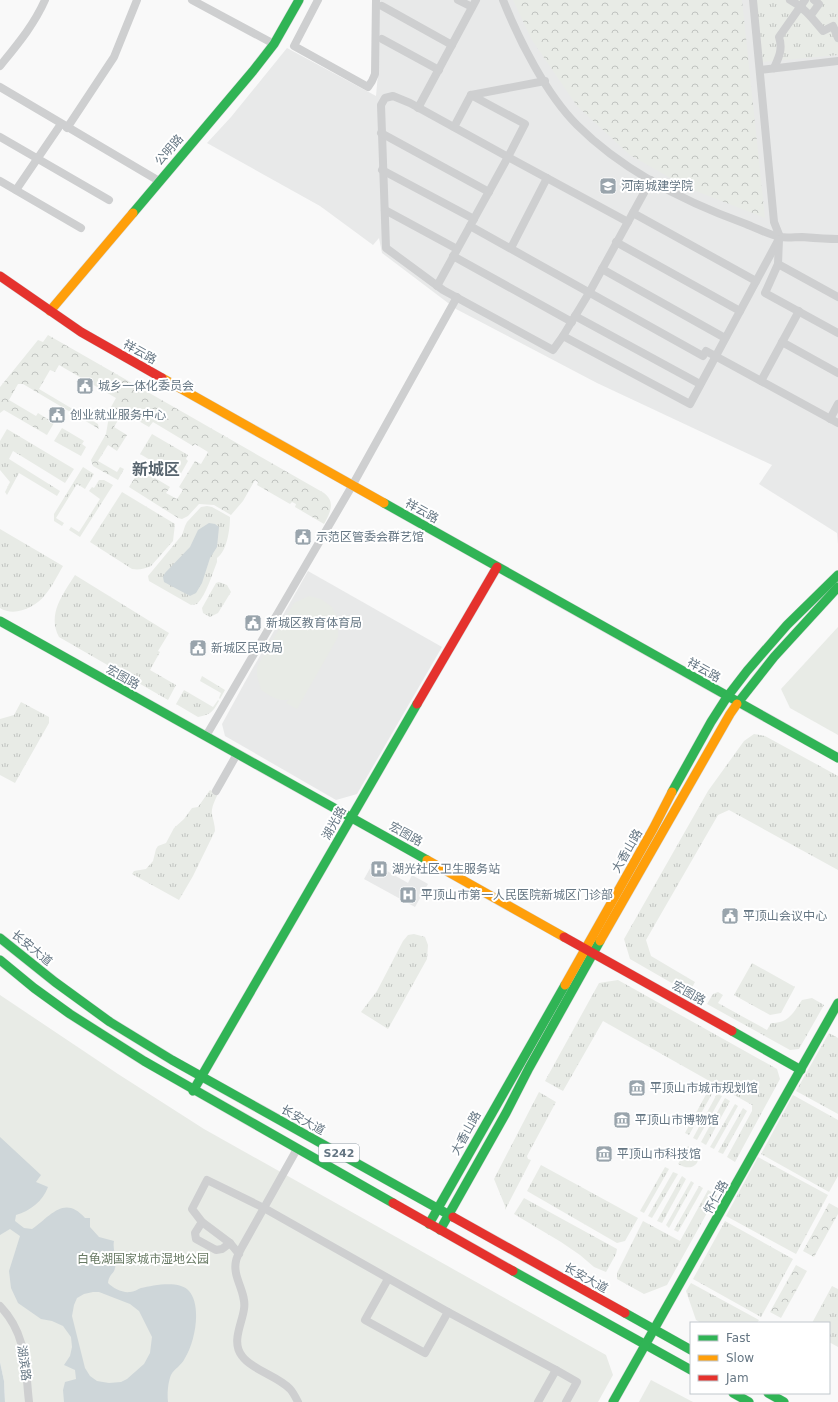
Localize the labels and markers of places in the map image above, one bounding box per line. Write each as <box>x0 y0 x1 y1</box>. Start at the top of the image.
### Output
school or university icon: 河南城建学院 <box>598 176 618 196</box>
place label: 河南城建学院 <box>621 179 693 193</box>
public building icon: 城乡一体化委员会 <box>75 376 95 396</box>
place label: 城乡一体化委员会 <box>98 379 194 393</box>
public building icon: 创业就业服务中心 <box>47 405 67 425</box>
place label: 创业就业服务中心 <box>70 408 166 422</box>
public building icon: 示范区管委会群艺馆 <box>293 527 313 547</box>
place label: 示范区管委会群艺馆 <box>316 530 424 544</box>
public building icon: 新城区教育体育局 <box>243 613 263 633</box>
place label: 新城区教育体育局 <box>266 616 362 630</box>
public building icon: 新城区民政局 <box>188 638 208 658</box>
place label: 新城区民政局 <box>211 641 283 655</box>
hospital icon: 湖光社区卫生服务站 <box>369 859 389 879</box>
place label: 湖光社区卫生服务站 <box>392 862 500 876</box>
hospital icon: 平顶山市第一人民医院新城区门诊部 <box>398 885 418 905</box>
place label: 平顶山市第一人民医院新城区门诊部 <box>421 888 613 902</box>
public building icon: 平顶山会议中心 <box>720 906 740 926</box>
place label: 平顶山会议中心 <box>743 909 827 923</box>
museum icon: 平顶山市城市规划馆 <box>627 1078 647 1098</box>
place label: 平顶山市城市规划馆 <box>650 1081 758 1095</box>
museum icon: 平顶山市博物馆 <box>612 1110 632 1130</box>
place label: 平顶山市博物馆 <box>635 1113 719 1127</box>
museum icon: 平顶山市科技馆 <box>594 1144 614 1164</box>
place label: 平顶山市科技馆 <box>617 1147 701 1161</box>

